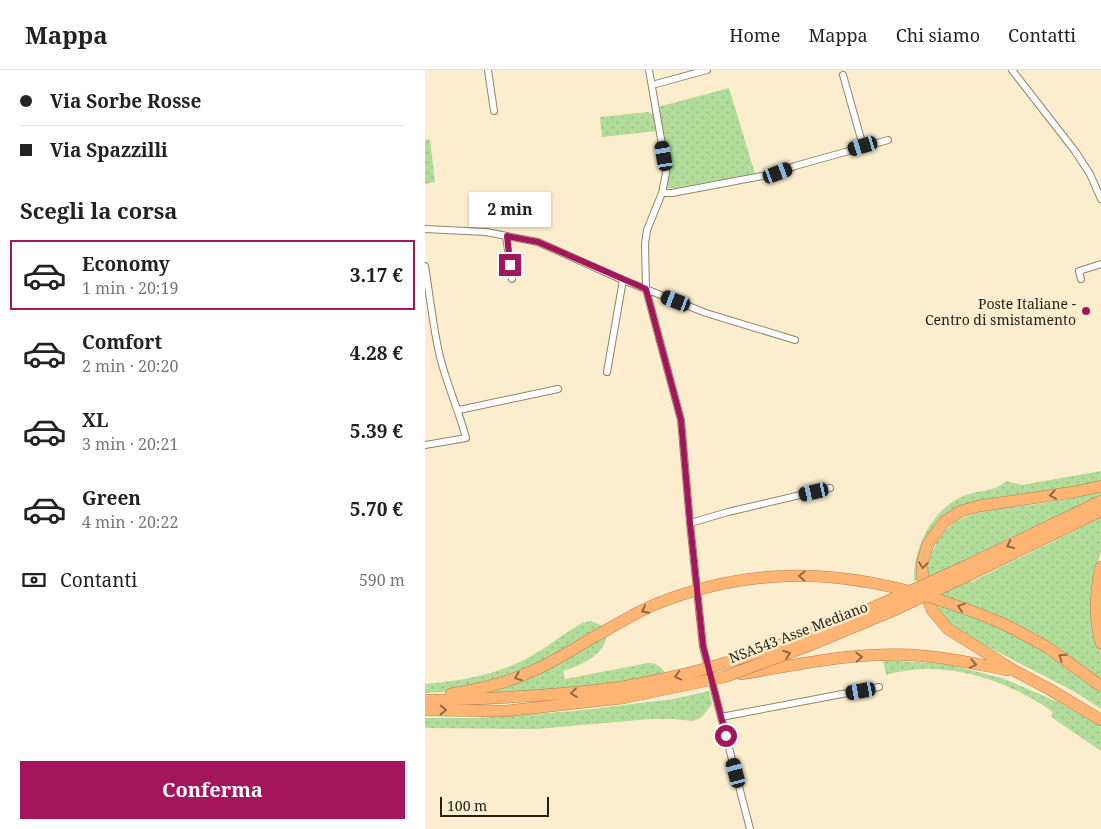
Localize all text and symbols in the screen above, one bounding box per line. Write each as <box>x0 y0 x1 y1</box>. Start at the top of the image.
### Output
text: Mappa <box>25 18 108 51</box>
text: Home <box>729 23 780 47</box>
text: Mappa <box>808 23 868 47</box>
text: Chi siamo <box>896 23 980 47</box>
text: Contatti <box>1008 23 1076 47</box>
text: Via Sorbe Rosse <box>50 88 201 114</box>
car <box>846 134 879 158</box>
text: Via Spazzilli <box>50 137 168 163</box>
car <box>654 140 673 172</box>
car <box>761 161 794 185</box>
callout: 2 min <box>469 192 551 228</box>
text: Scegli la corsa <box>20 195 178 225</box>
text: 2 min <box>487 198 533 220</box>
text: Economy <box>82 251 170 277</box>
icon: car <box>22 253 67 298</box>
route end <box>499 254 521 276</box>
text: 3.17 € <box>350 262 403 288</box>
text: 1 min · 20:19 <box>82 277 178 299</box>
car <box>659 289 692 313</box>
place label: Poste Italiane - Centro di smistamento <box>925 294 1076 329</box>
marker: Poste Italiane - Centro di smistamento <box>1080 305 1092 317</box>
text: Comfort <box>82 329 162 355</box>
icon: car <box>22 331 67 376</box>
text: 4.28 € <box>350 340 403 366</box>
text: 2 min · 20:20 <box>82 355 178 377</box>
text: XL <box>82 407 108 433</box>
icon: car <box>22 409 67 454</box>
text: 5.39 € <box>350 418 403 444</box>
text: 3 min · 20:21 <box>82 433 178 455</box>
car <box>797 481 830 503</box>
text: Green <box>82 485 141 511</box>
icon: car <box>22 487 67 532</box>
one-way arrow <box>1049 490 1058 500</box>
text: 5.70 € <box>350 496 403 522</box>
text: 4 min · 20:22 <box>82 511 178 533</box>
one-way arrow <box>1006 538 1015 549</box>
one-way arrow <box>918 561 929 569</box>
icon: cash <box>20 566 48 594</box>
text: Contanti <box>60 567 137 593</box>
text: 590 m <box>359 569 405 591</box>
one-way arrow <box>798 571 806 581</box>
street label: NSA543 Asse Mediano <box>726 597 870 667</box>
one-way arrow <box>957 603 965 613</box>
one-way arrow <box>641 604 650 614</box>
one-way arrow <box>782 650 790 660</box>
one-way arrow <box>855 651 863 662</box>
one-way arrow <box>1058 654 1067 663</box>
one-way arrow <box>968 659 977 669</box>
one-way arrow <box>673 670 682 681</box>
one-way arrow <box>514 671 523 681</box>
car <box>844 681 877 701</box>
one-way arrow <box>569 687 577 698</box>
one-way arrow <box>440 705 448 715</box>
route start <box>715 725 737 747</box>
car <box>724 757 747 789</box>
button: Conferma <box>20 761 405 819</box>
scale bar <box>440 794 549 817</box>
text: 100 m <box>447 796 487 815</box>

